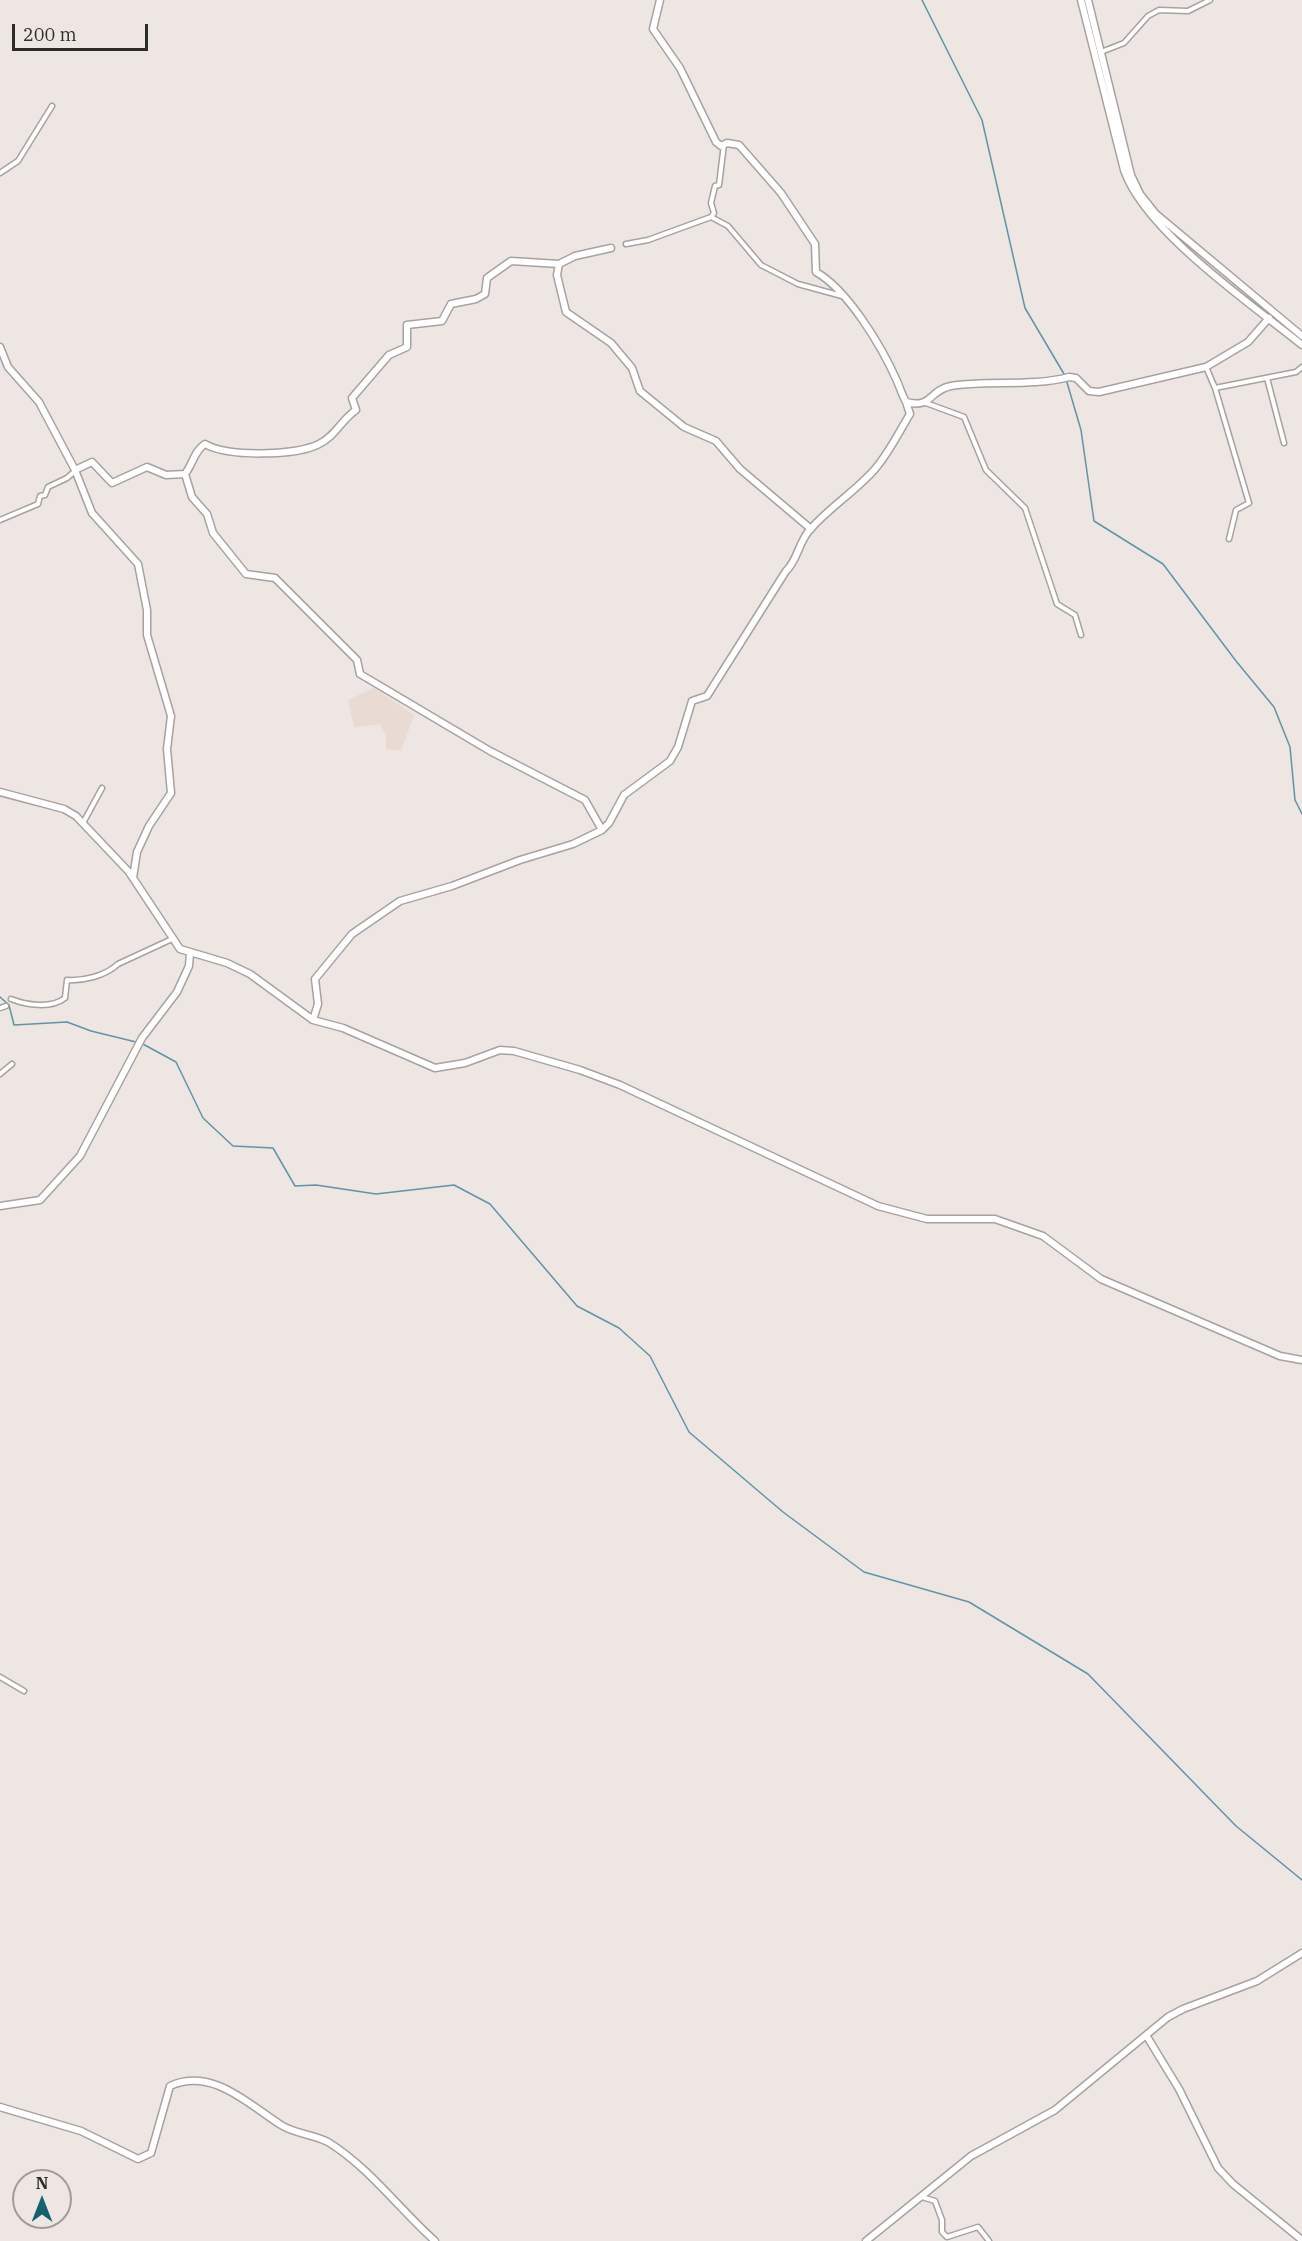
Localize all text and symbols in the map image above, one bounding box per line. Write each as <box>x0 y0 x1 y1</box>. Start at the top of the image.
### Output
scale bar <box>15 12 152 50</box>
text: 200 m <box>23 23 77 46</box>
north arrow <box>12 2169 72 2229</box>
text: N <box>36 2173 48 2193</box>

